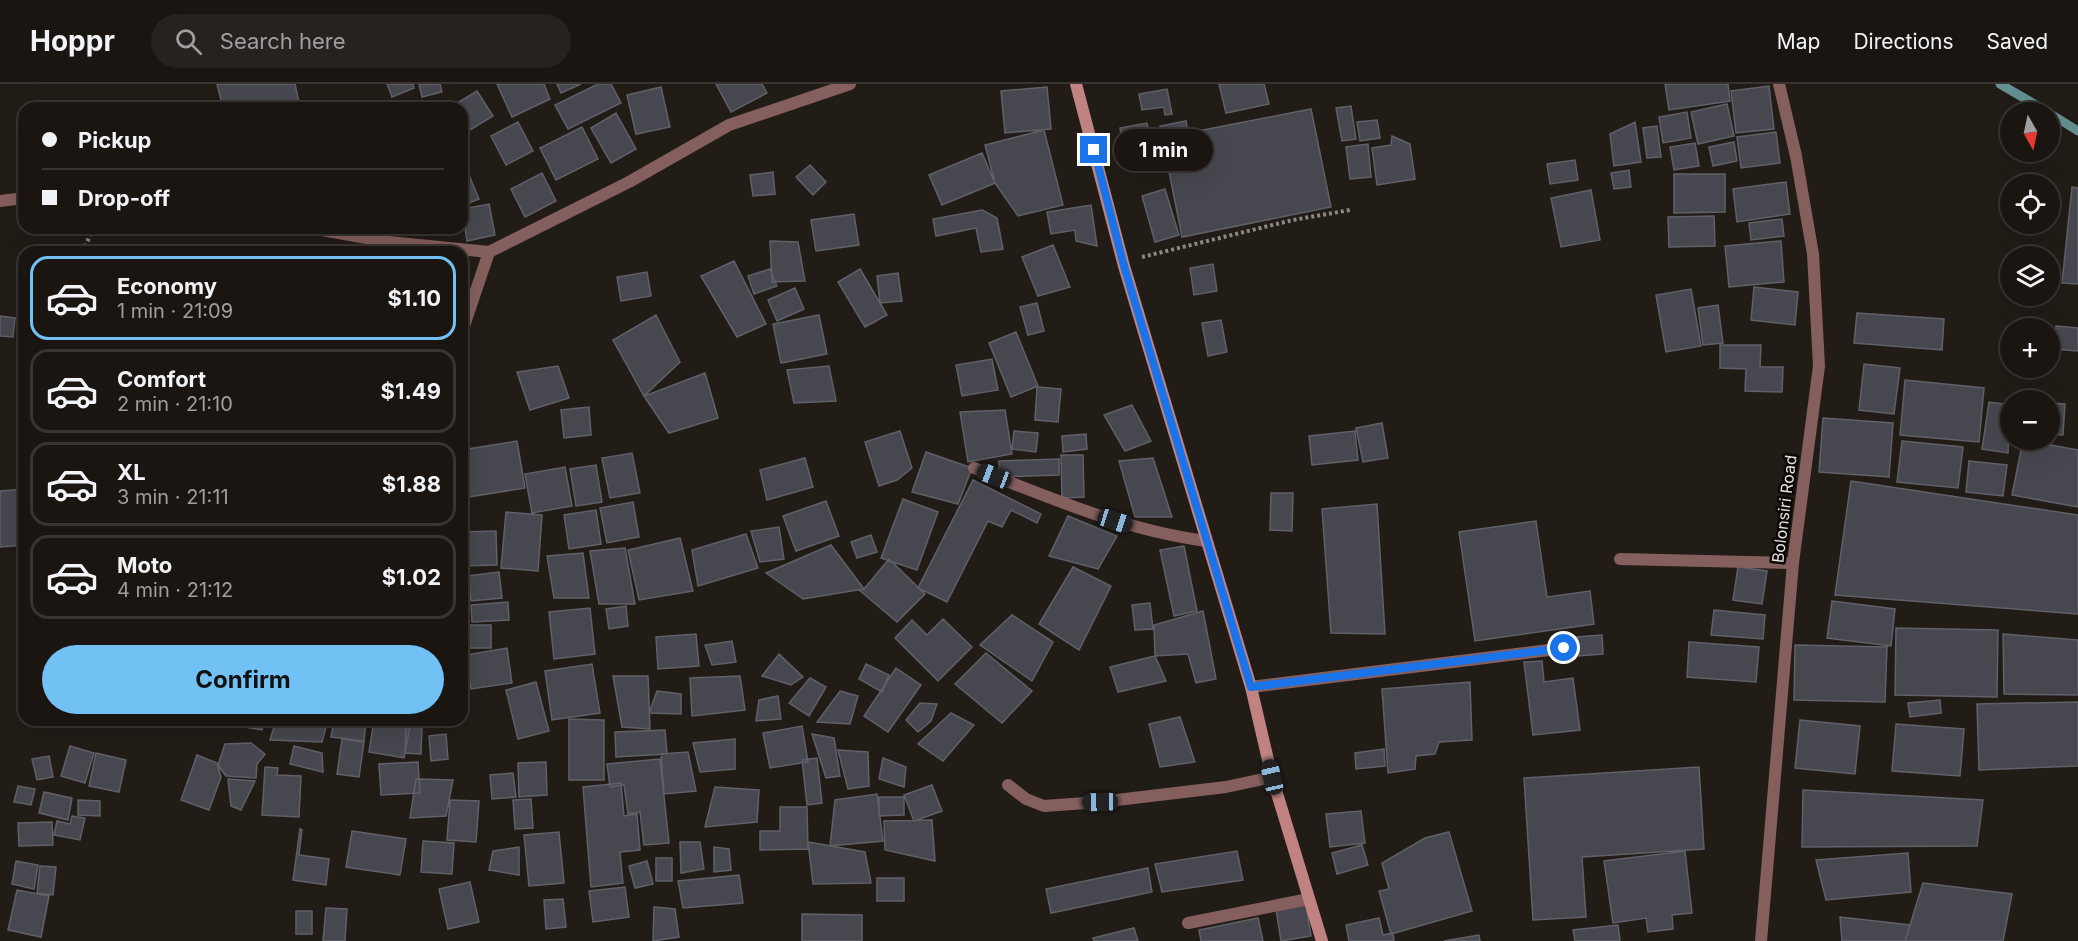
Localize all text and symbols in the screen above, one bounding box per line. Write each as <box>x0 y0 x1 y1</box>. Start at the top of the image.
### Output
search box <box>151 14 571 68</box>
text: Hoppr <box>30 24 115 58</box>
icon: search <box>172 25 205 58</box>
text: Search here <box>220 28 346 54</box>
text: Map <box>1777 29 1820 54</box>
text: Directions <box>1853 29 1954 54</box>
text: Saved <box>1987 29 2048 54</box>
north arrow <box>2000 102 2060 162</box>
map controls <box>2000 102 2060 450</box>
text: Pickup <box>78 127 152 153</box>
callout: 1 min <box>1115 129 1214 171</box>
route end <box>1080 136 1107 163</box>
text: 1 min <box>1139 138 1188 162</box>
button: locate <box>2000 174 2060 234</box>
text: Drop-off <box>78 185 170 211</box>
button: layers <box>2000 246 2060 306</box>
icon: car <box>45 271 99 325</box>
text: Economy <box>117 273 217 299</box>
text: $1.10 <box>387 285 441 311</box>
text: 1 min · 21:09 <box>117 299 233 323</box>
button: + <box>2000 318 2060 378</box>
icon: car <box>45 364 99 418</box>
text: Comfort <box>117 366 206 392</box>
text: $1.49 <box>381 378 441 404</box>
button: − <box>2000 390 2060 450</box>
text: 2 min · 21:10 <box>117 392 233 416</box>
street label: Bolonsiri Road <box>1767 454 1801 564</box>
icon: car <box>45 457 99 511</box>
text: XL <box>117 459 146 485</box>
car <box>974 461 1014 491</box>
text: $1.88 <box>382 471 441 497</box>
text: 3 min · 21:11 <box>117 485 229 509</box>
car <box>1095 507 1135 535</box>
icon: car <box>45 550 99 604</box>
text: Moto <box>117 552 172 578</box>
text: $1.02 <box>382 564 441 590</box>
text: 4 min · 21:12 <box>117 578 233 602</box>
route start <box>1550 634 1577 661</box>
button: Confirm <box>42 645 444 714</box>
car <box>1259 757 1285 797</box>
car <box>1082 793 1118 811</box>

